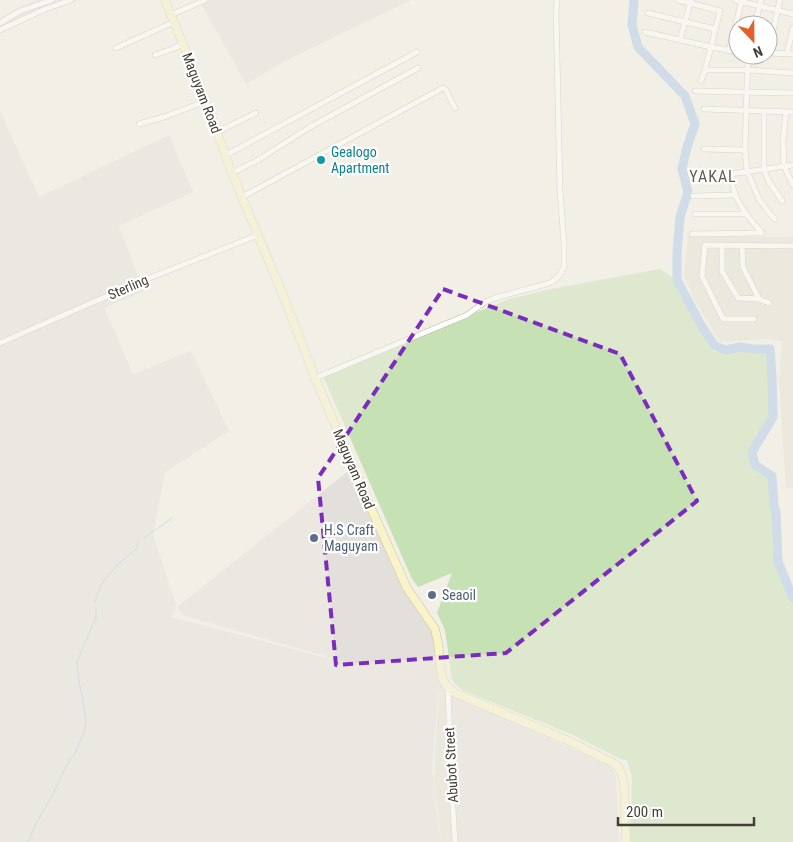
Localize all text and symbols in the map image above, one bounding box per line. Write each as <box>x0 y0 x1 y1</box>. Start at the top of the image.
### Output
north arrow <box>728 15 778 65</box>
text: N <box>751 43 765 61</box>
street label: Maguyam Road <box>179 50 225 136</box>
place label: Gealogo Apartment <box>331 144 389 176</box>
marker: Gealogo Apartment <box>315 154 327 166</box>
district label: YAKAL <box>689 167 737 186</box>
street label: Sterling <box>105 271 151 303</box>
street label: Maguyam Road <box>330 427 378 511</box>
place label: H.S Craft Maguyam <box>324 522 378 554</box>
marker: H.S Craft Maguyam <box>308 532 320 544</box>
place label: Seaoil <box>442 587 476 603</box>
marker: Seaoil <box>426 589 438 601</box>
street label: Abubot Street <box>441 727 461 803</box>
scale bar <box>618 794 754 826</box>
text: 200 m <box>626 803 663 821</box>

